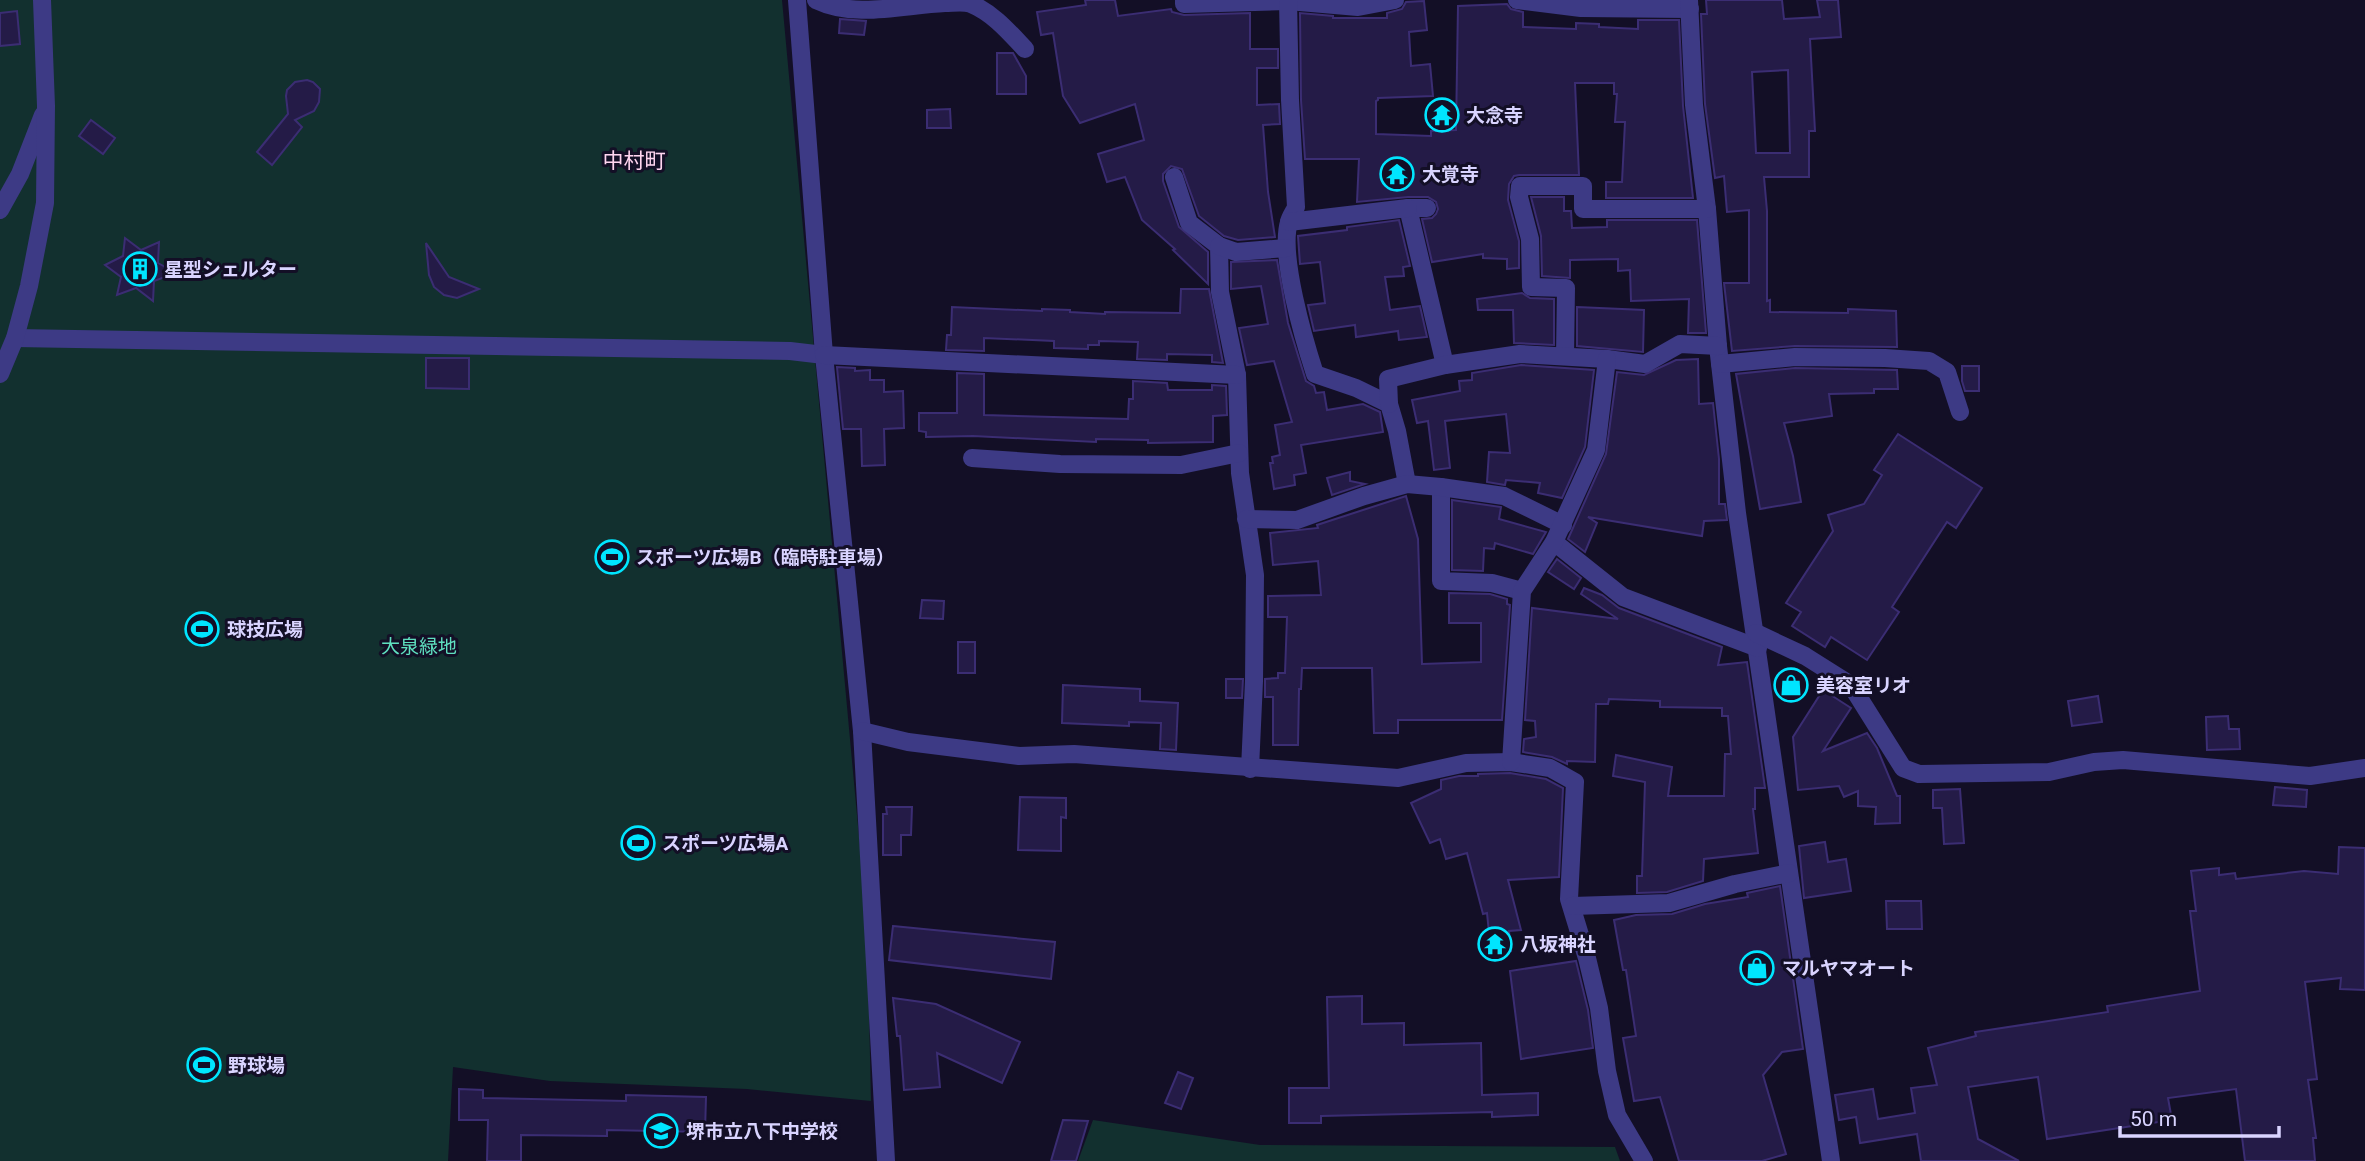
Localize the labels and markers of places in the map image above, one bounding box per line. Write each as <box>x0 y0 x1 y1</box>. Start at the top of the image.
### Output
temple icon: 大念寺 <box>1423 96 1461 134</box>
place label: 大念寺 <box>1466 104 1523 127</box>
temple icon: 大覚寺 <box>1378 155 1416 193</box>
place label: 大覚寺 <box>1422 163 1479 186</box>
building icon: 星型シェルター <box>121 250 159 288</box>
place label: 星型シェルター <box>164 258 297 281</box>
sports icon: スポーツ広場B（臨時駐車場） <box>593 538 631 576</box>
place label: スポーツ広場B（臨時駐車場） <box>636 546 895 569</box>
sports icon: 球技広場 <box>183 610 221 648</box>
place label: 球技広場 <box>227 618 303 641</box>
shop icon: 美容室リオ <box>1772 666 1810 704</box>
place label: 美容室リオ <box>1816 674 1911 697</box>
sports icon: スポーツ広場A <box>619 824 657 862</box>
place label: スポーツ広場A <box>662 832 789 855</box>
temple icon: 八坂神社 <box>1476 925 1514 963</box>
place label: 八坂神社 <box>1520 933 1596 956</box>
shop icon: マルヤマオート <box>1738 949 1776 987</box>
place label: マルヤマオート <box>1782 957 1915 980</box>
sports icon: 野球場 <box>185 1046 223 1084</box>
place label: 野球場 <box>228 1054 285 1077</box>
school or university icon: 堺市立八下中学校 <box>642 1112 680 1150</box>
place label: 堺市立八下中学校 <box>686 1120 838 1143</box>

